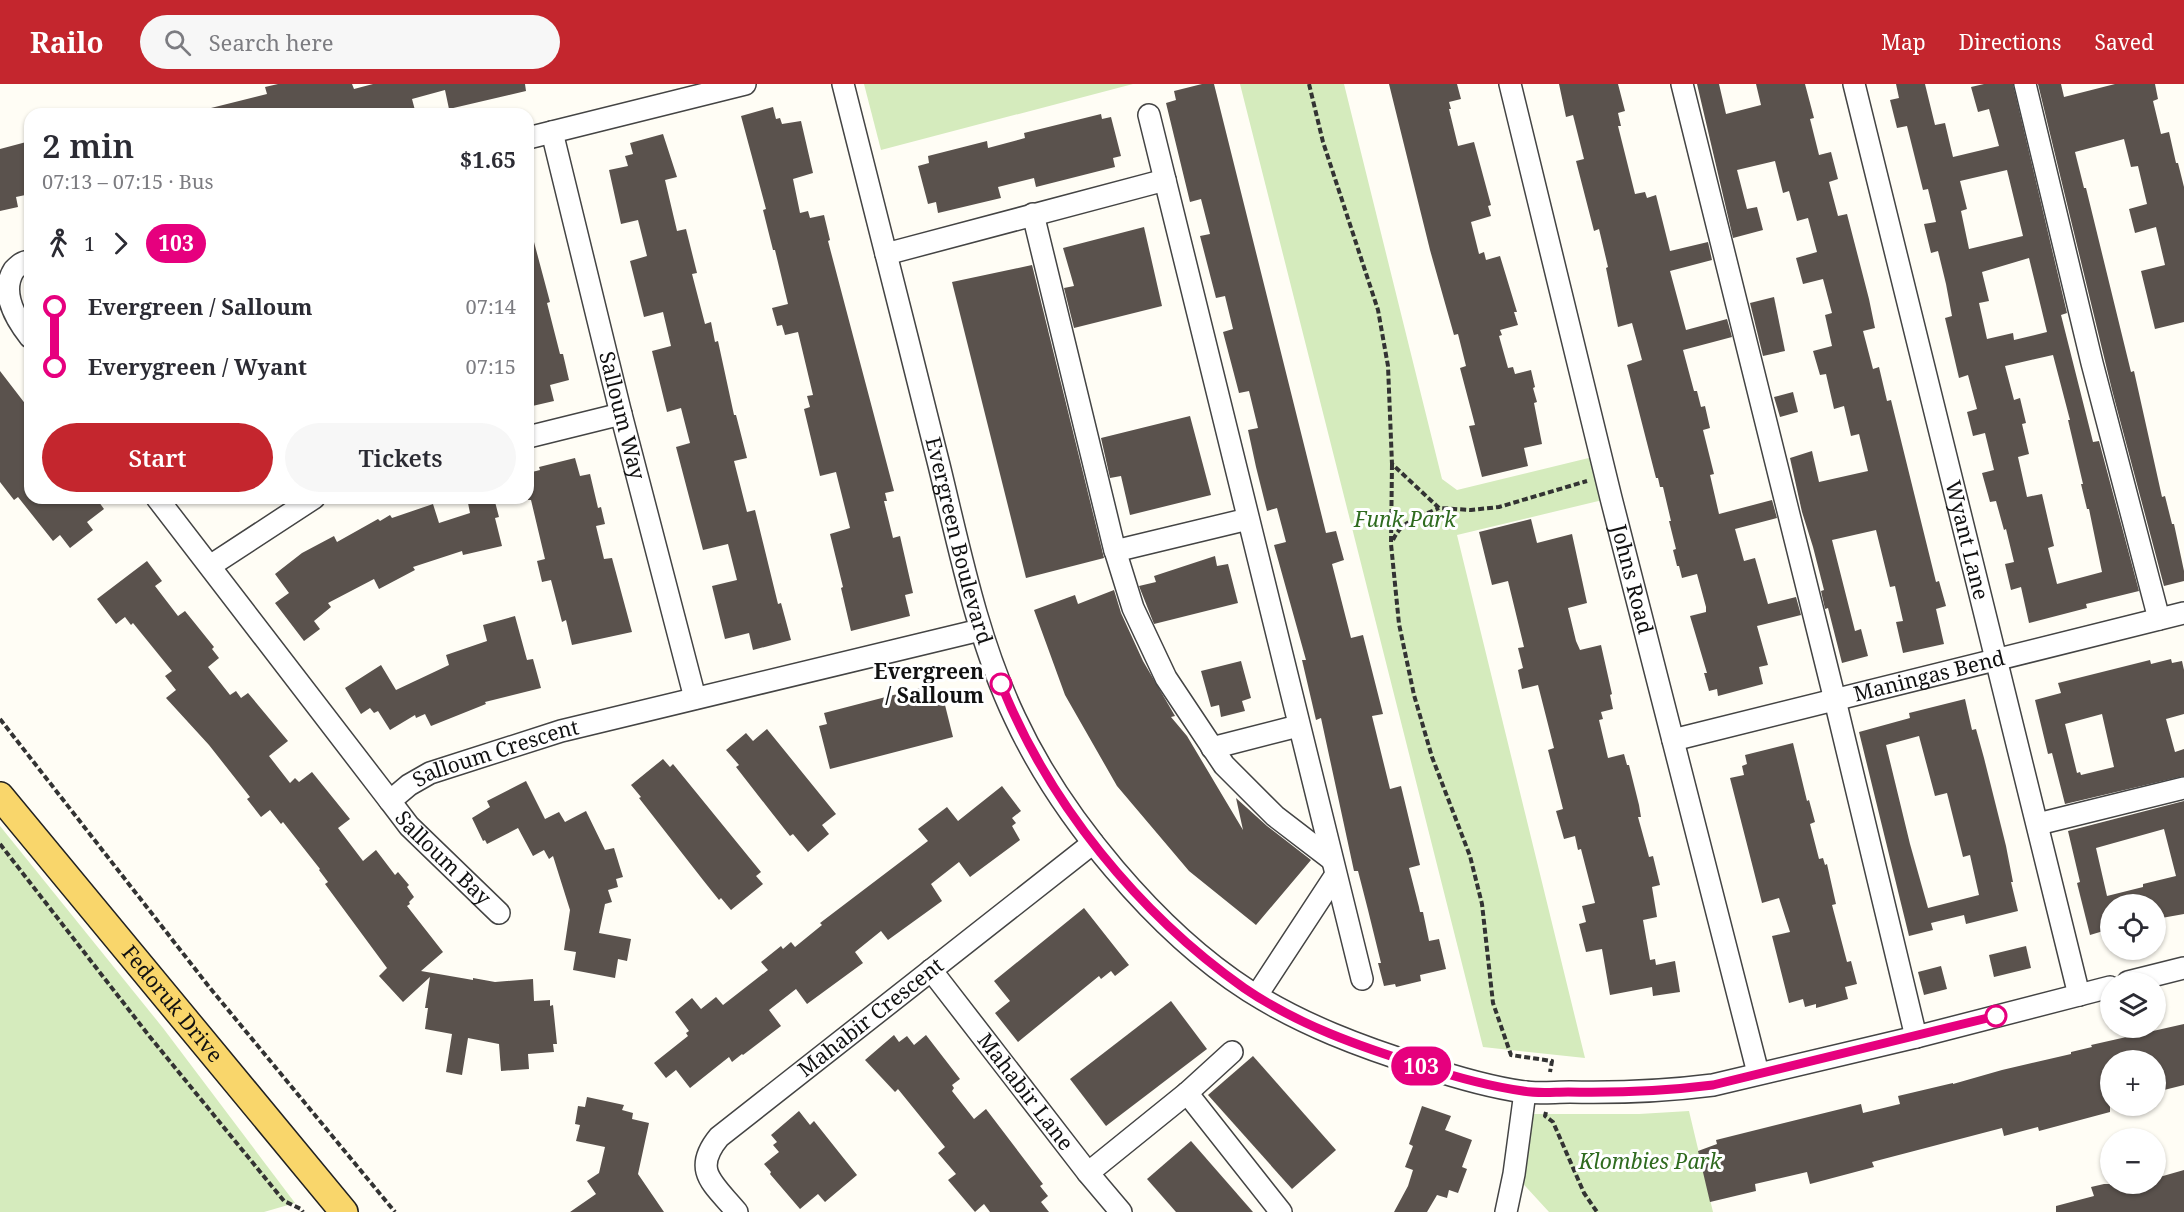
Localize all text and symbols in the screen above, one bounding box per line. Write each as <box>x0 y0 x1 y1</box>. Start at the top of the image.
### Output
search box <box>140 15 560 69</box>
text: Railo <box>30 23 104 61</box>
icon: search <box>161 26 194 59</box>
text: Search here <box>209 27 334 57</box>
text: Map <box>1881 28 1926 56</box>
text: Directions <box>1959 28 2061 56</box>
text: Saved <box>2094 28 2154 56</box>
text: 2 min <box>42 123 134 168</box>
text: $1.65 <box>460 144 516 174</box>
text: 07:13 – 07:15 · Bus <box>42 168 213 195</box>
icon: walk <box>42 227 75 260</box>
icon: forward <box>104 227 137 260</box>
text: 103 <box>158 229 194 257</box>
text: 1 <box>84 230 95 257</box>
text: Evergreen / Salloum <box>88 291 313 321</box>
text: 07:14 <box>466 293 516 320</box>
street label: Salloum Way <box>593 348 652 482</box>
text: Everygreen / Wyant <box>88 351 307 381</box>
text: 07:15 <box>466 353 516 380</box>
button: Start <box>42 423 273 492</box>
button: Tickets <box>285 423 516 492</box>
street label: Evergreen Boulevard <box>919 434 1000 648</box>
street label: Wyant Lane <box>1939 478 1996 603</box>
park label: Funk Park <box>1353 505 1457 533</box>
street label: Johns Road <box>1605 520 1660 637</box>
street label: Maningas Bend <box>1850 643 2008 708</box>
place label: Evergreen / Salloum <box>874 657 984 709</box>
marker: Evergreen / Salloum <box>990 673 1012 695</box>
street label: Salloum Crescent <box>407 712 581 793</box>
street label: Salloum Bay <box>389 805 498 911</box>
map controls <box>2100 894 2166 1194</box>
button: locate <box>2100 894 2166 960</box>
street label: Fedoruk Drive <box>116 939 230 1068</box>
street label: Mahabir Crescent <box>792 951 949 1083</box>
button: layers <box>2100 972 2166 1038</box>
unlabelled marker <box>1985 1005 2007 1027</box>
street label: Mahabir Lane <box>972 1027 1080 1156</box>
line badge: 103 <box>1386 1046 1456 1086</box>
button: + <box>2100 1050 2166 1116</box>
text: 103 <box>1403 1052 1439 1080</box>
button: − <box>2100 1128 2166 1194</box>
park label: Klombies Park <box>1578 1147 1722 1175</box>

